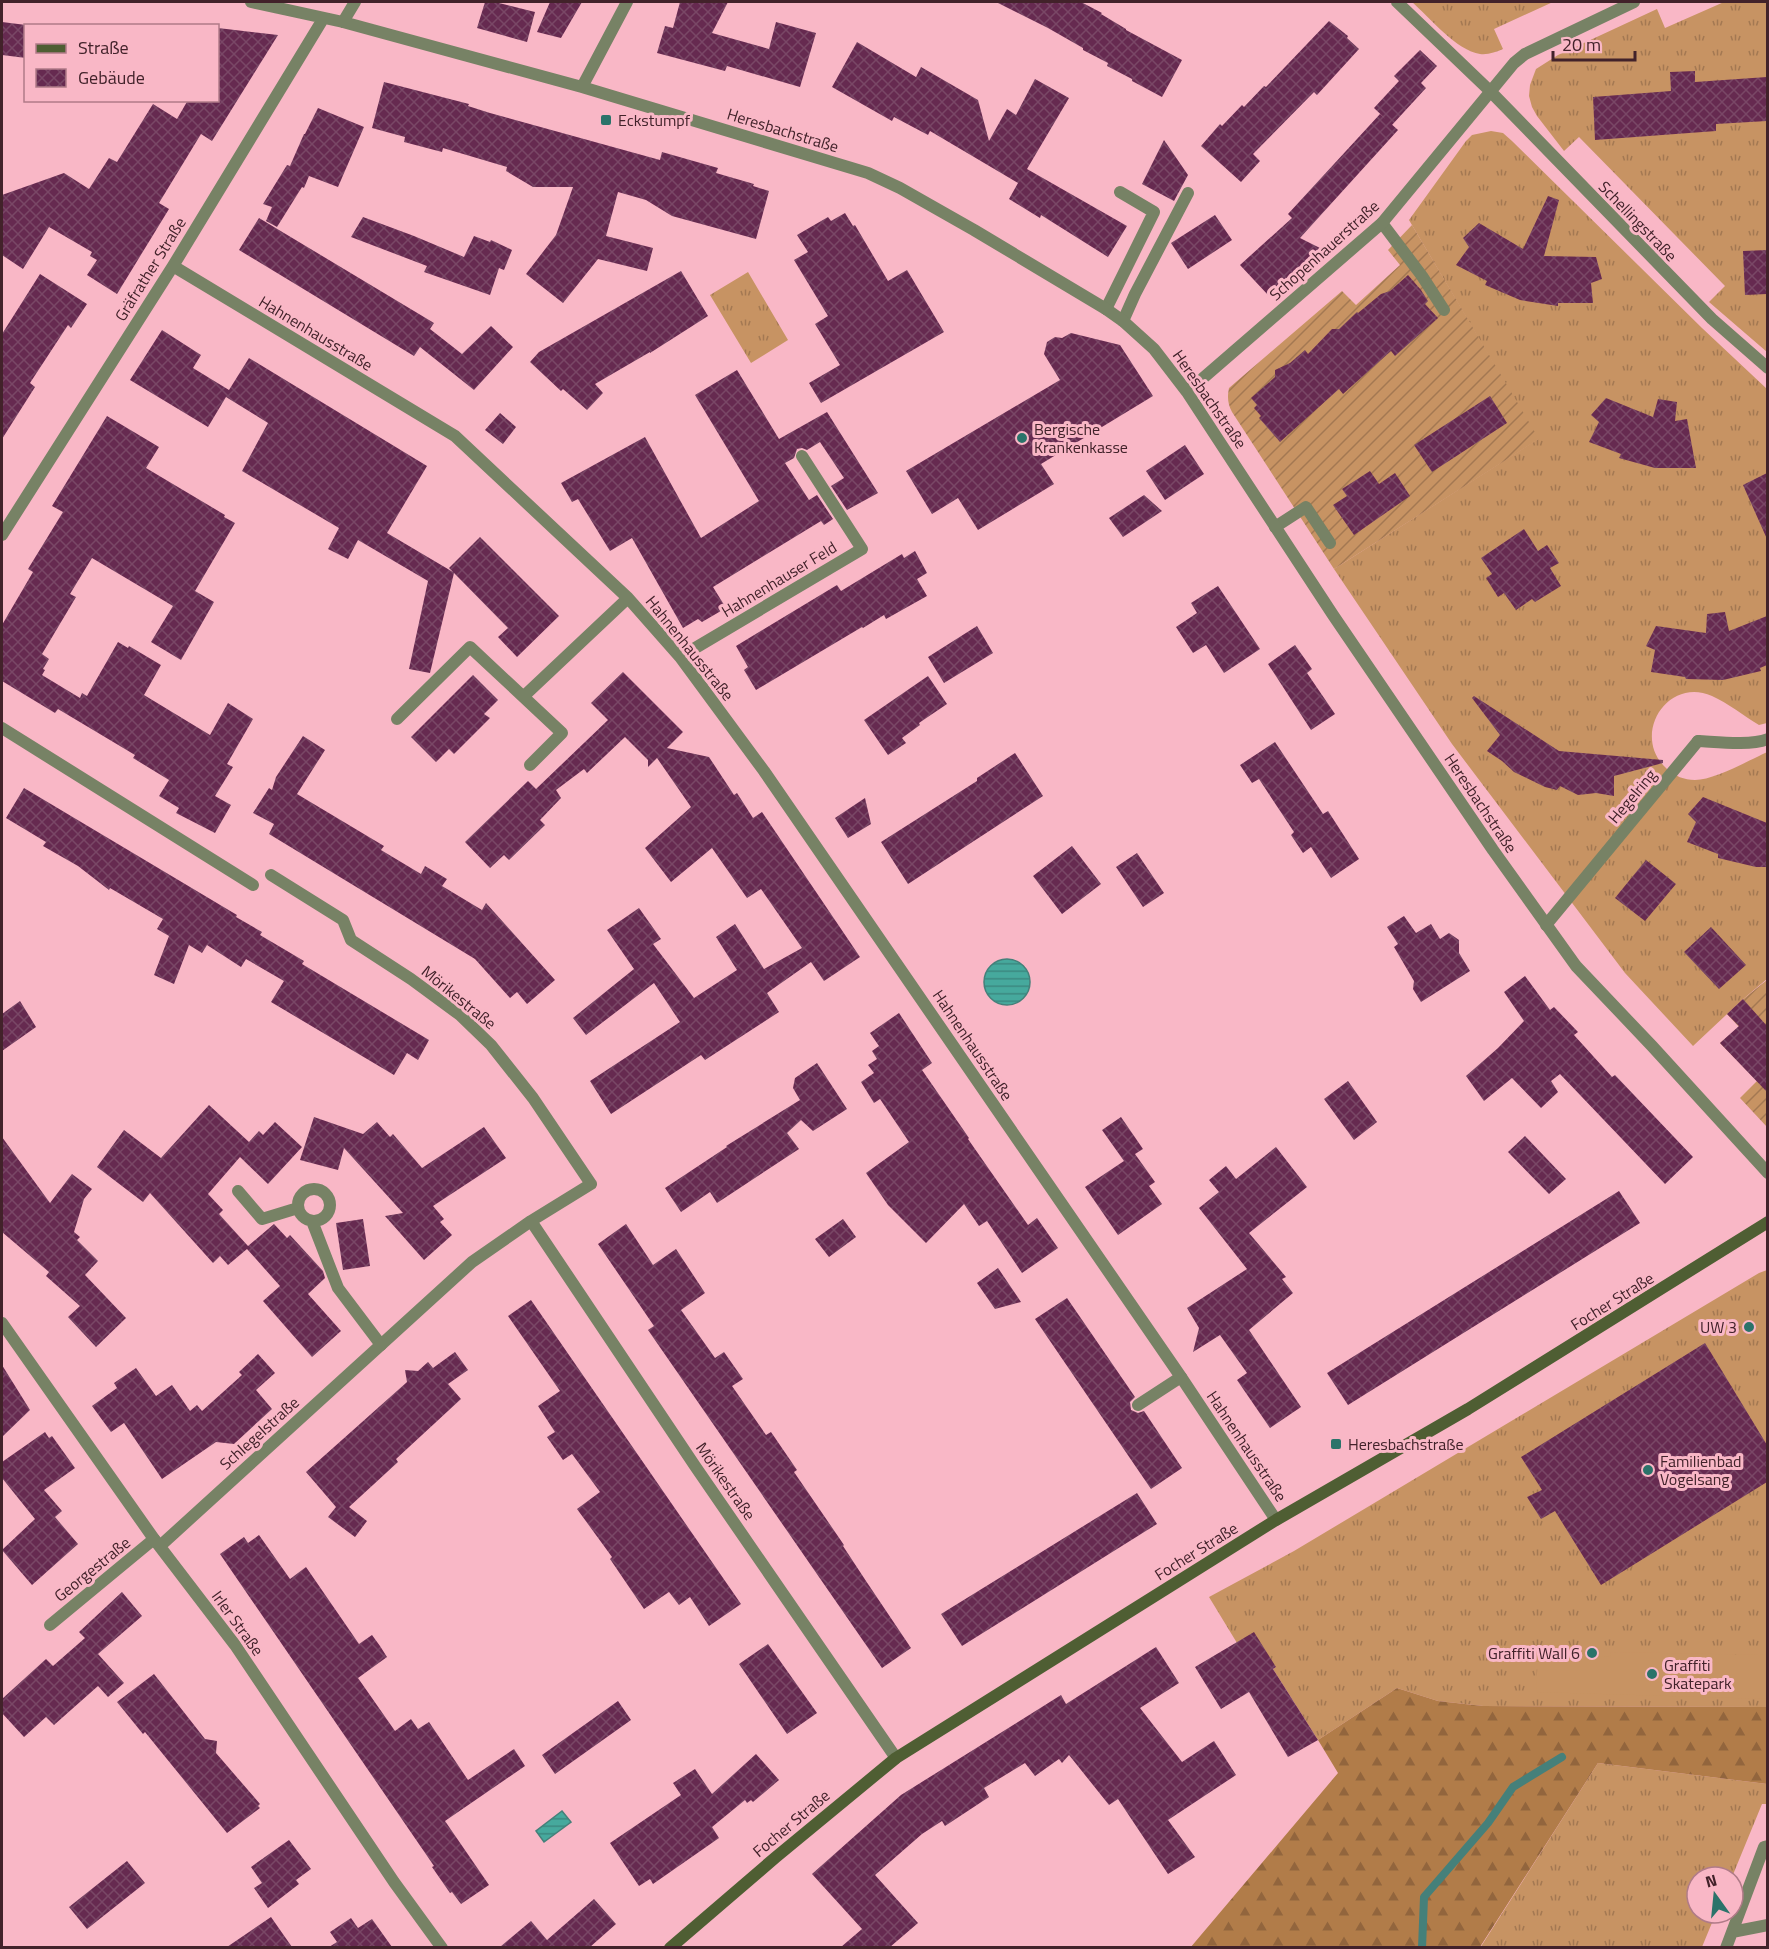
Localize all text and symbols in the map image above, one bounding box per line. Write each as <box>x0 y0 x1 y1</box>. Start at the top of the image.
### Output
legend <box>24 24 219 102</box>
scale bar <box>1553 24 1636 62</box>
text: 20 m <box>1562 31 1601 58</box>
text: Straße <box>78 34 129 61</box>
text: Gebäude <box>78 64 145 91</box>
street label: Heresbachstraße <box>724 102 842 158</box>
place label: Eckstumpf <box>618 108 691 132</box>
marker: Eckstumpf <box>599 113 613 127</box>
street label: Schellingstraße <box>1593 175 1683 267</box>
street label: Schopenhauerstraße <box>1264 194 1384 306</box>
street label: Gräfrather Straße <box>108 212 192 326</box>
street label: Hahnenhausstraße <box>254 289 378 377</box>
street label: Heresbachstraße <box>1167 345 1253 453</box>
place label: Bergische Krankenkasse <box>1034 417 1128 459</box>
marker: Bergische Krankenkasse <box>1015 431 1029 445</box>
street label: Hahnenhauser Feld <box>717 535 841 623</box>
street label: Hahnenhausstraße <box>640 590 740 706</box>
street label: Heresbachstraße <box>1439 748 1523 858</box>
street label: Hegelring <box>1602 764 1662 828</box>
street label: Mörikestraße <box>416 959 502 1035</box>
street label: Hahnenhausstraße <box>927 985 1019 1105</box>
street label: Focher Straße <box>1566 1266 1658 1336</box>
place label: UW 3 <box>1700 1315 1737 1339</box>
marker: UW 3 <box>1742 1320 1756 1334</box>
street label: Hahnenhausstraße <box>1201 1386 1293 1506</box>
street label: Schlegelstraße <box>214 1391 304 1475</box>
place label: Heresbachstraße <box>1348 1432 1464 1456</box>
street label: Mörikestraße <box>690 1437 762 1525</box>
marker: Heresbachstraße <box>1329 1437 1343 1451</box>
place label: Familienbad Vogelsang <box>1660 1449 1742 1491</box>
marker: Familienbad Vogelsang <box>1641 1463 1655 1477</box>
street label: Focher Straße <box>1150 1516 1242 1586</box>
street label: Georgestraße <box>49 1531 135 1607</box>
street label: Irler Straße <box>206 1586 270 1660</box>
place label: Graffiti Wall 6 <box>1488 1641 1580 1665</box>
marker: Graffiti Wall 6 <box>1585 1646 1599 1660</box>
place label: Graffiti Skatepark <box>1664 1653 1732 1695</box>
marker: Graffiti Skatepark <box>1645 1667 1659 1681</box>
street label: Focher Straße <box>747 1784 835 1862</box>
north arrow <box>1685 1865 1745 1925</box>
text: N <box>1703 1867 1720 1894</box>

